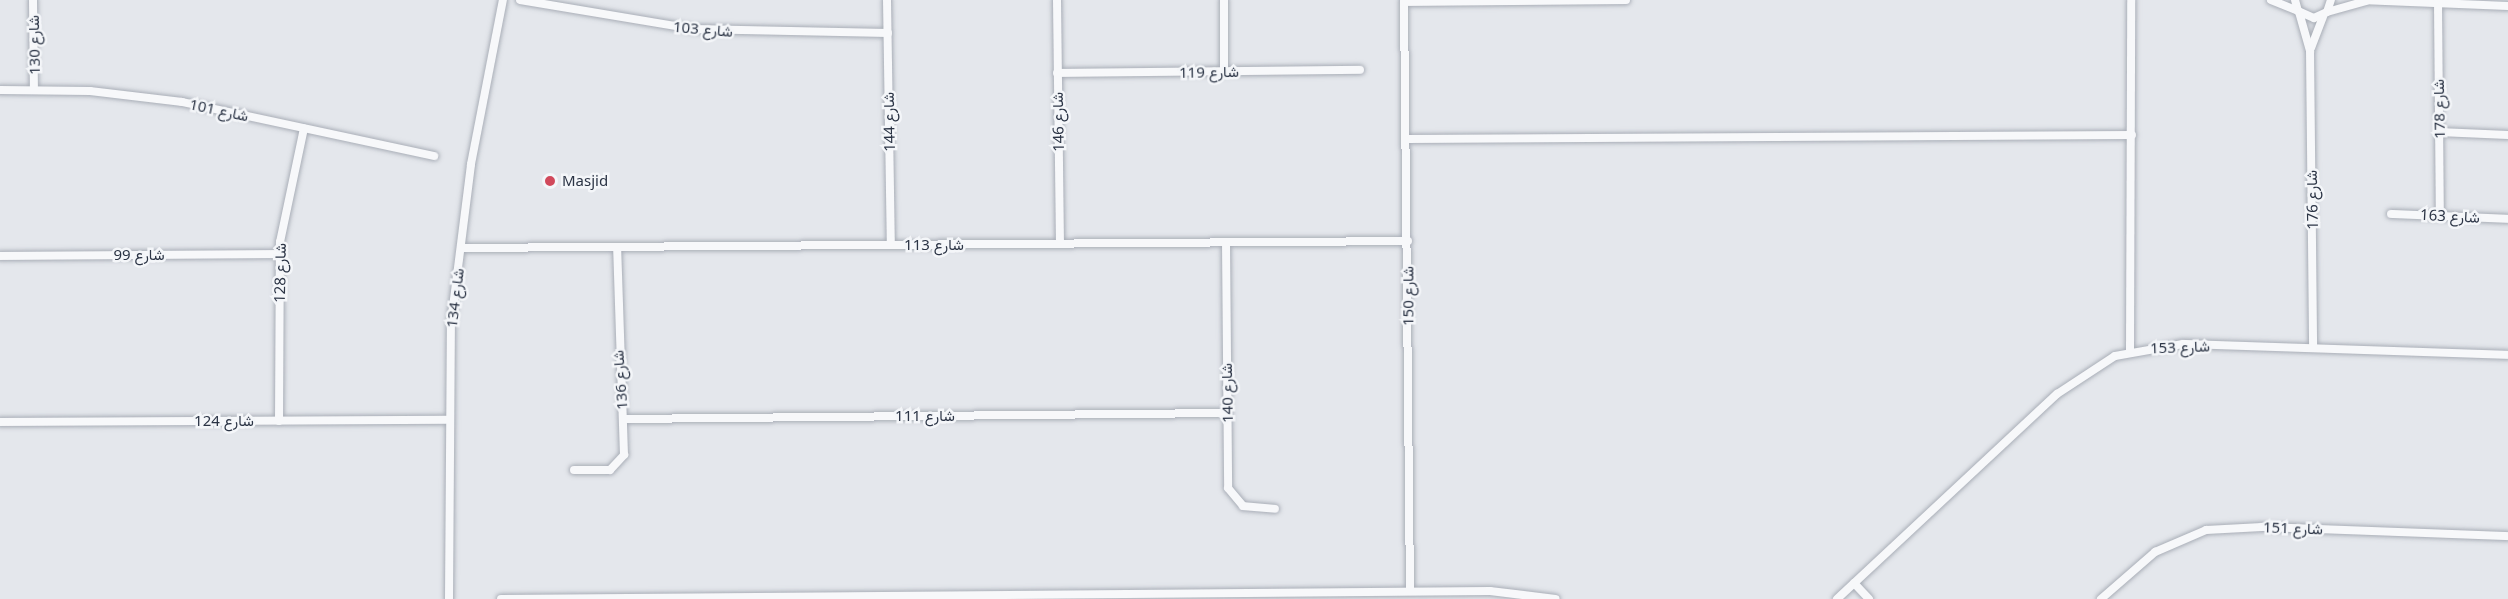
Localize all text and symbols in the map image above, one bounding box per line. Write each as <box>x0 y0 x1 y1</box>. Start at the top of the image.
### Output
street label: شارع 130 <box>24 15 44 75</box>
street label: شارع 103 <box>672 17 734 41</box>
street label: شارع 119 <box>1179 62 1239 82</box>
street label: شارع 178 <box>2429 79 2449 139</box>
street label: شارع 144 <box>879 92 899 152</box>
street label: شارع 146 <box>1048 92 1068 152</box>
street label: شارع 101 <box>188 95 250 125</box>
street label: شارع 176 <box>2302 170 2322 230</box>
place label: Masjid <box>562 172 608 190</box>
marker: Masjid <box>543 174 557 188</box>
street label: شارع 163 <box>2420 205 2480 227</box>
street label: شارع 113 <box>904 236 964 254</box>
street label: شارع 128 <box>270 243 290 303</box>
street label: شارع 99 <box>113 246 165 264</box>
street label: شارع 150 <box>1399 266 1417 326</box>
street label: شارع 134 <box>442 267 468 329</box>
street label: شارع 153 <box>2150 337 2210 357</box>
street label: شارع 136 <box>609 350 631 410</box>
street label: شارع 140 <box>1217 363 1237 423</box>
street label: شارع 111 <box>895 407 955 425</box>
street label: شارع 124 <box>194 412 254 430</box>
street label: شارع 151 <box>2263 518 2323 538</box>

